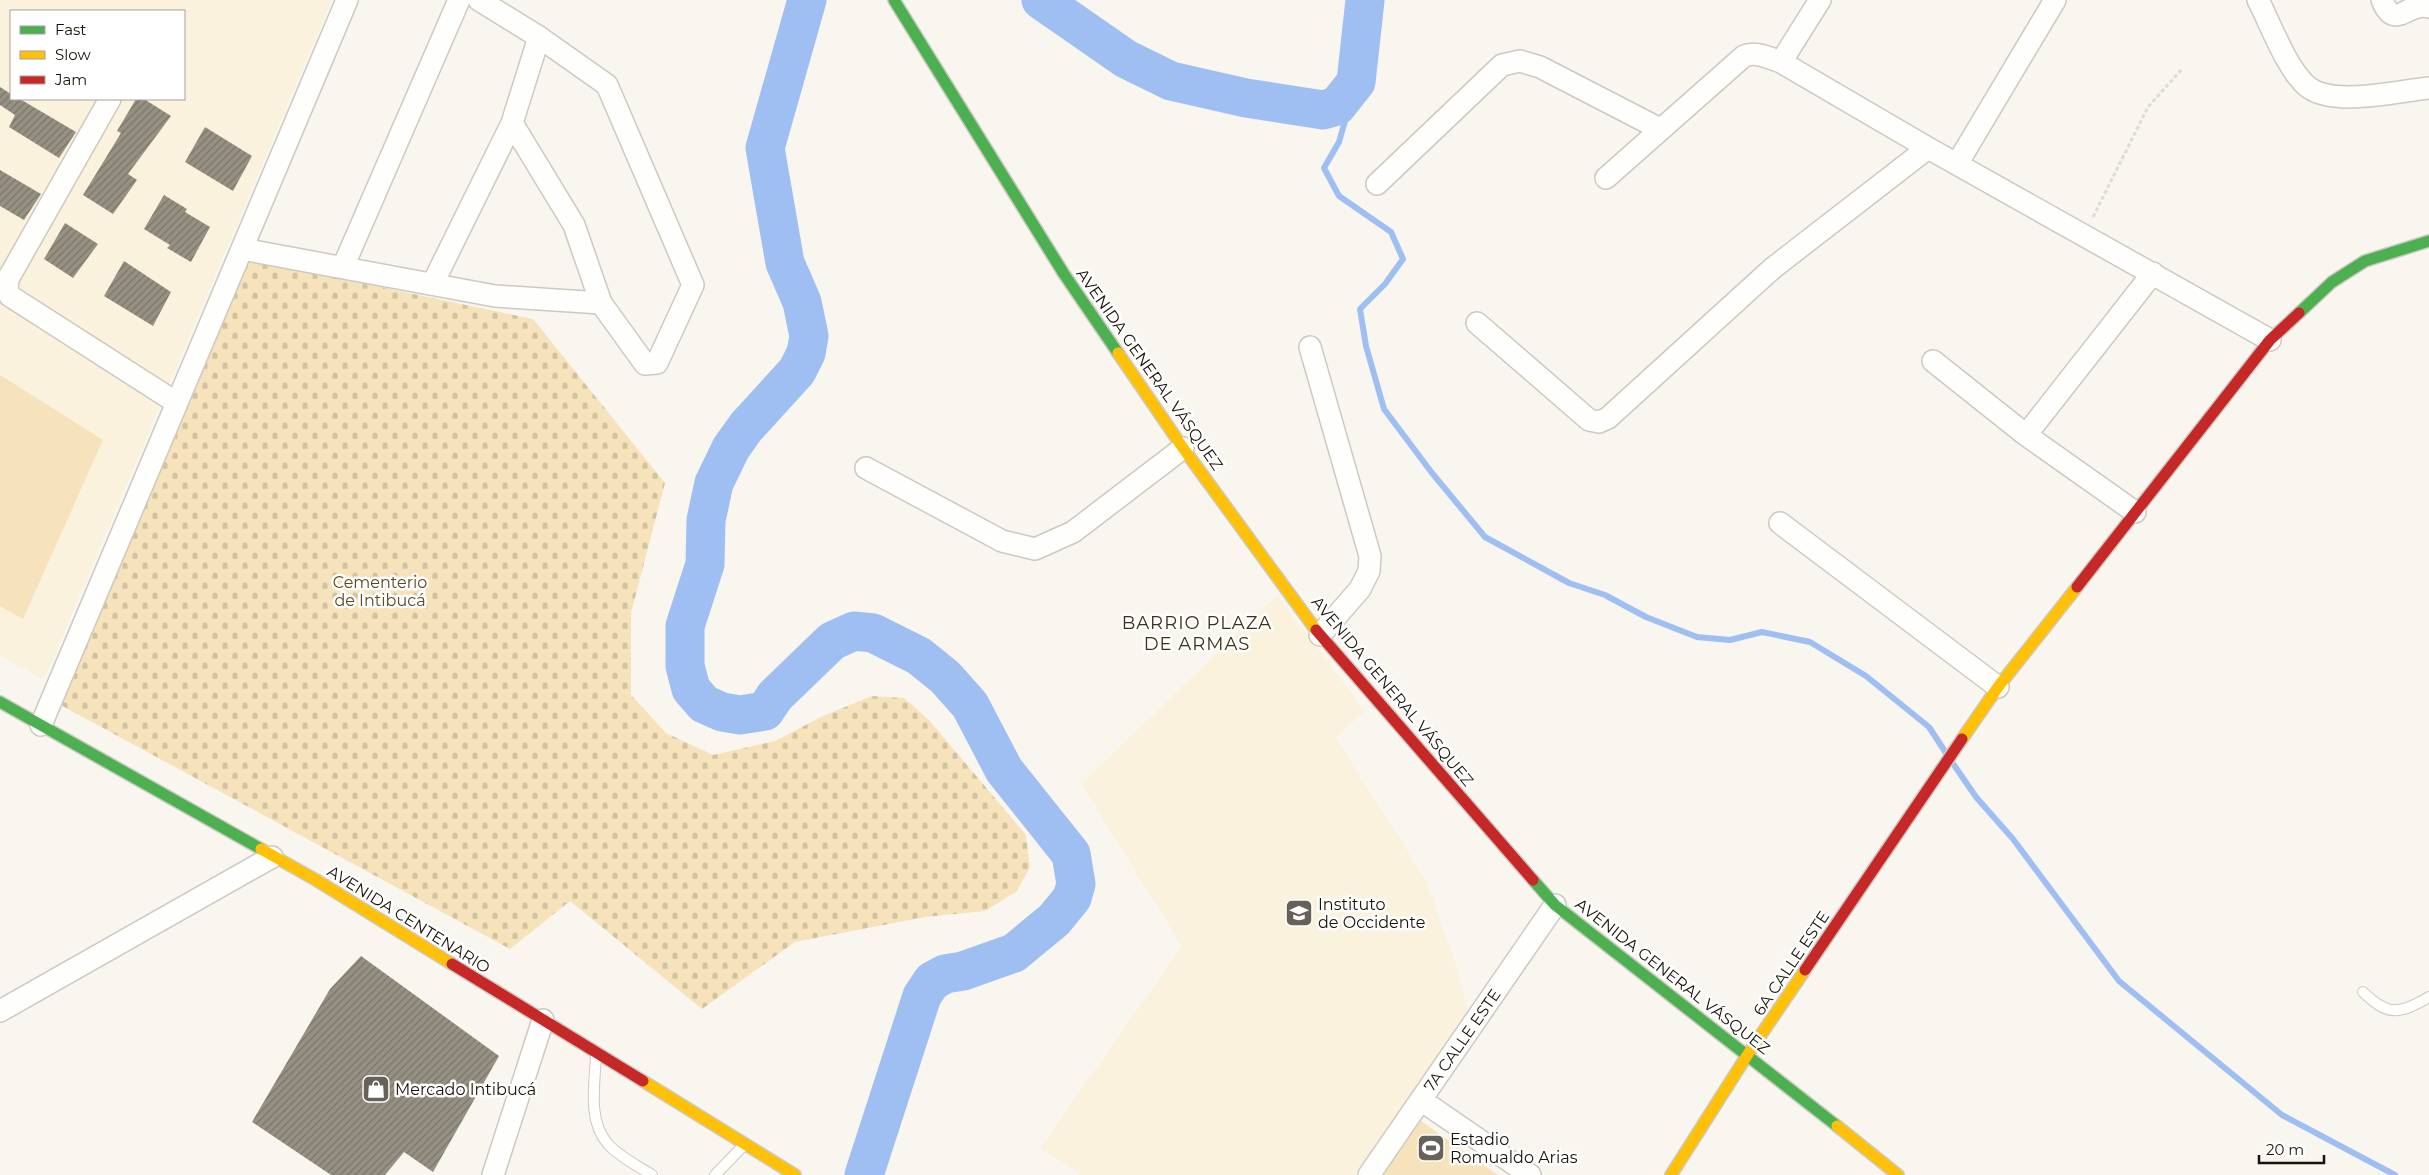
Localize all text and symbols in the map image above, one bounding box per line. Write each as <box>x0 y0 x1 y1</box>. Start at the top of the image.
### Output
legend <box>10 10 185 100</box>
text: Fast <box>55 20 86 39</box>
text: Slow <box>55 45 91 64</box>
text: Jam <box>54 70 87 89</box>
street label: AVENIDA GENERAL VÁSQUEZ <box>1073 265 1227 474</box>
park label: Cementerio de Intibucá <box>333 573 427 610</box>
street label: AVENIDA GENERAL VÁSQUEZ <box>1308 593 1478 790</box>
district label: BARRIO PLAZA DE ARMAS <box>1122 612 1272 655</box>
street label: AVENIDA CENTENARIO <box>324 861 494 977</box>
place label: Instituto de Occidente <box>1318 895 1425 932</box>
street label: AVENIDA GENERAL VÁSQUEZ <box>1572 895 1774 1058</box>
school or university icon: Instituto de Occidente <box>1284 898 1314 928</box>
street label: 6A CALLE ESTE <box>1749 907 1833 1019</box>
street label: 7A CALLE ESTE <box>1420 985 1505 1095</box>
shop icon: Mercado Intibucá <box>361 1074 391 1104</box>
place label: Mercado Intibucá <box>395 1080 536 1099</box>
place label: Estadio Romualdo Arias <box>1450 1130 1578 1167</box>
scale bar <box>2259 1132 2324 1164</box>
sports icon: Estadio Romualdo Arias <box>1416 1133 1446 1163</box>
text: 20 m <box>2266 1140 2304 1159</box>

